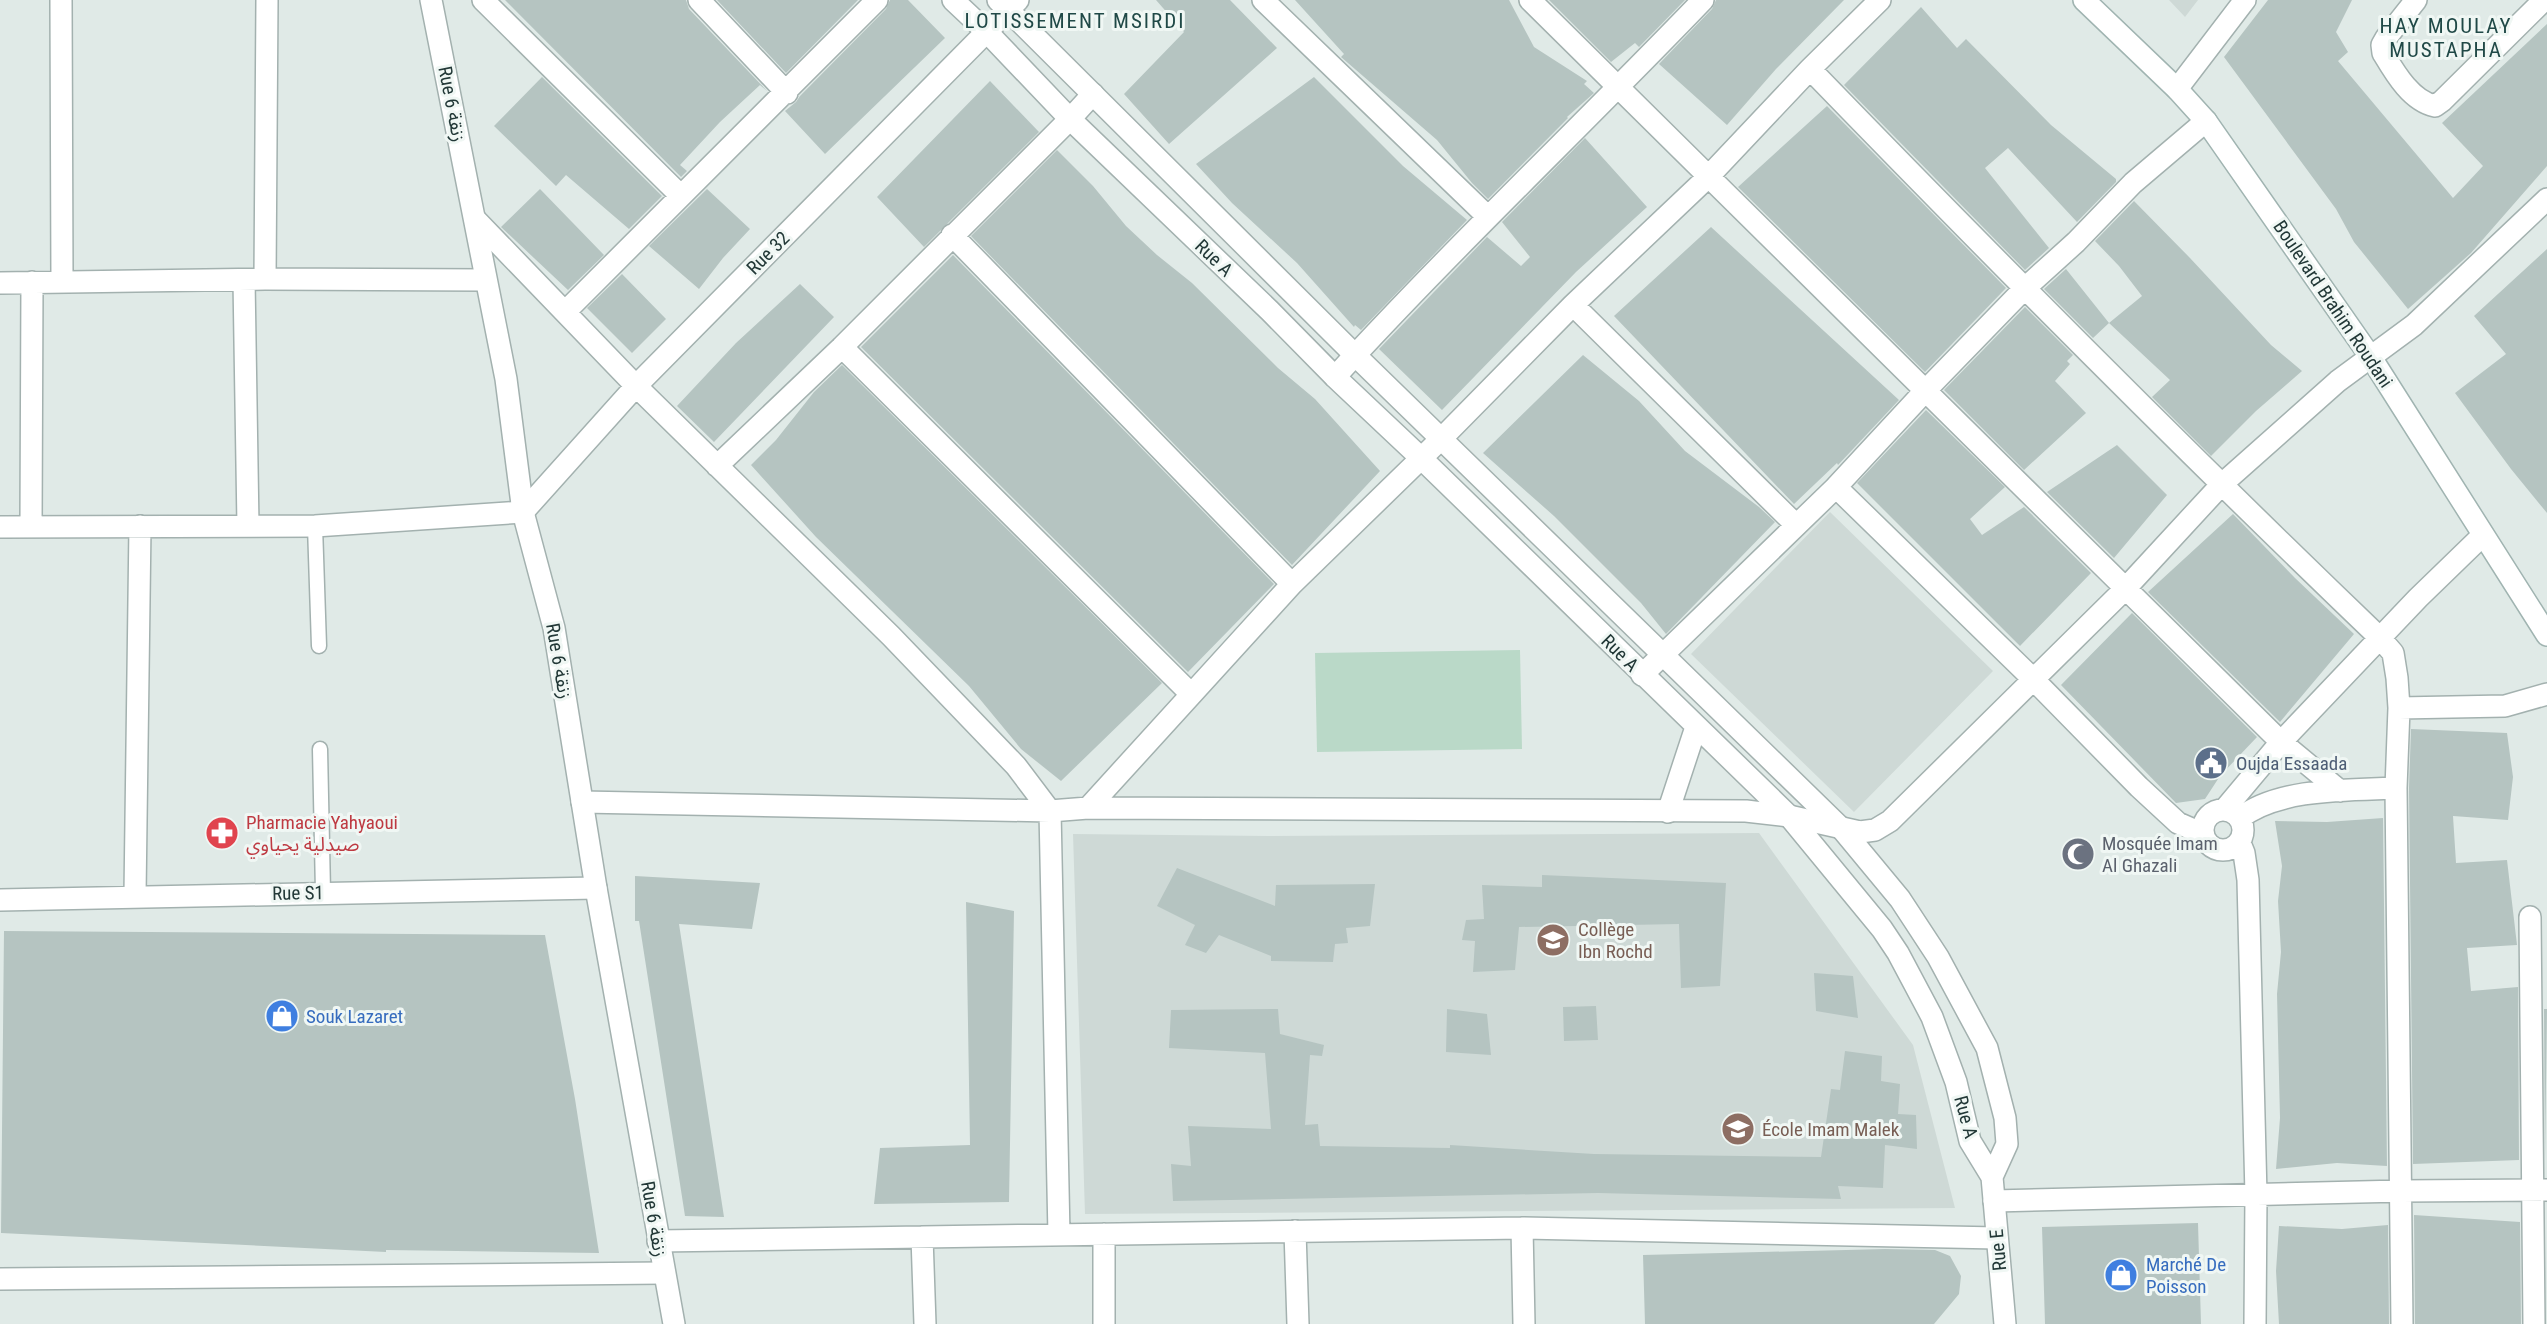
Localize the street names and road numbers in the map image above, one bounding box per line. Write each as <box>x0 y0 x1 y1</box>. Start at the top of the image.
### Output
street label: Rue 6 زنقة <box>433 64 471 144</box>
street label: Boulevard Brahim Roudani <box>2268 216 2398 392</box>
street label: Rue 32 <box>742 227 794 279</box>
street label: Rue A <box>1190 235 1238 281</box>
street label: Rue 6 زنقة <box>541 621 577 701</box>
street label: Rue A <box>1596 629 1644 677</box>
street label: Rue S1 <box>272 881 324 905</box>
street label: Rue A <box>1949 1093 1983 1141</box>
street label: Rue 6 زنقة <box>636 1179 672 1259</box>
street label: Rue E <box>1985 1228 2011 1272</box>

